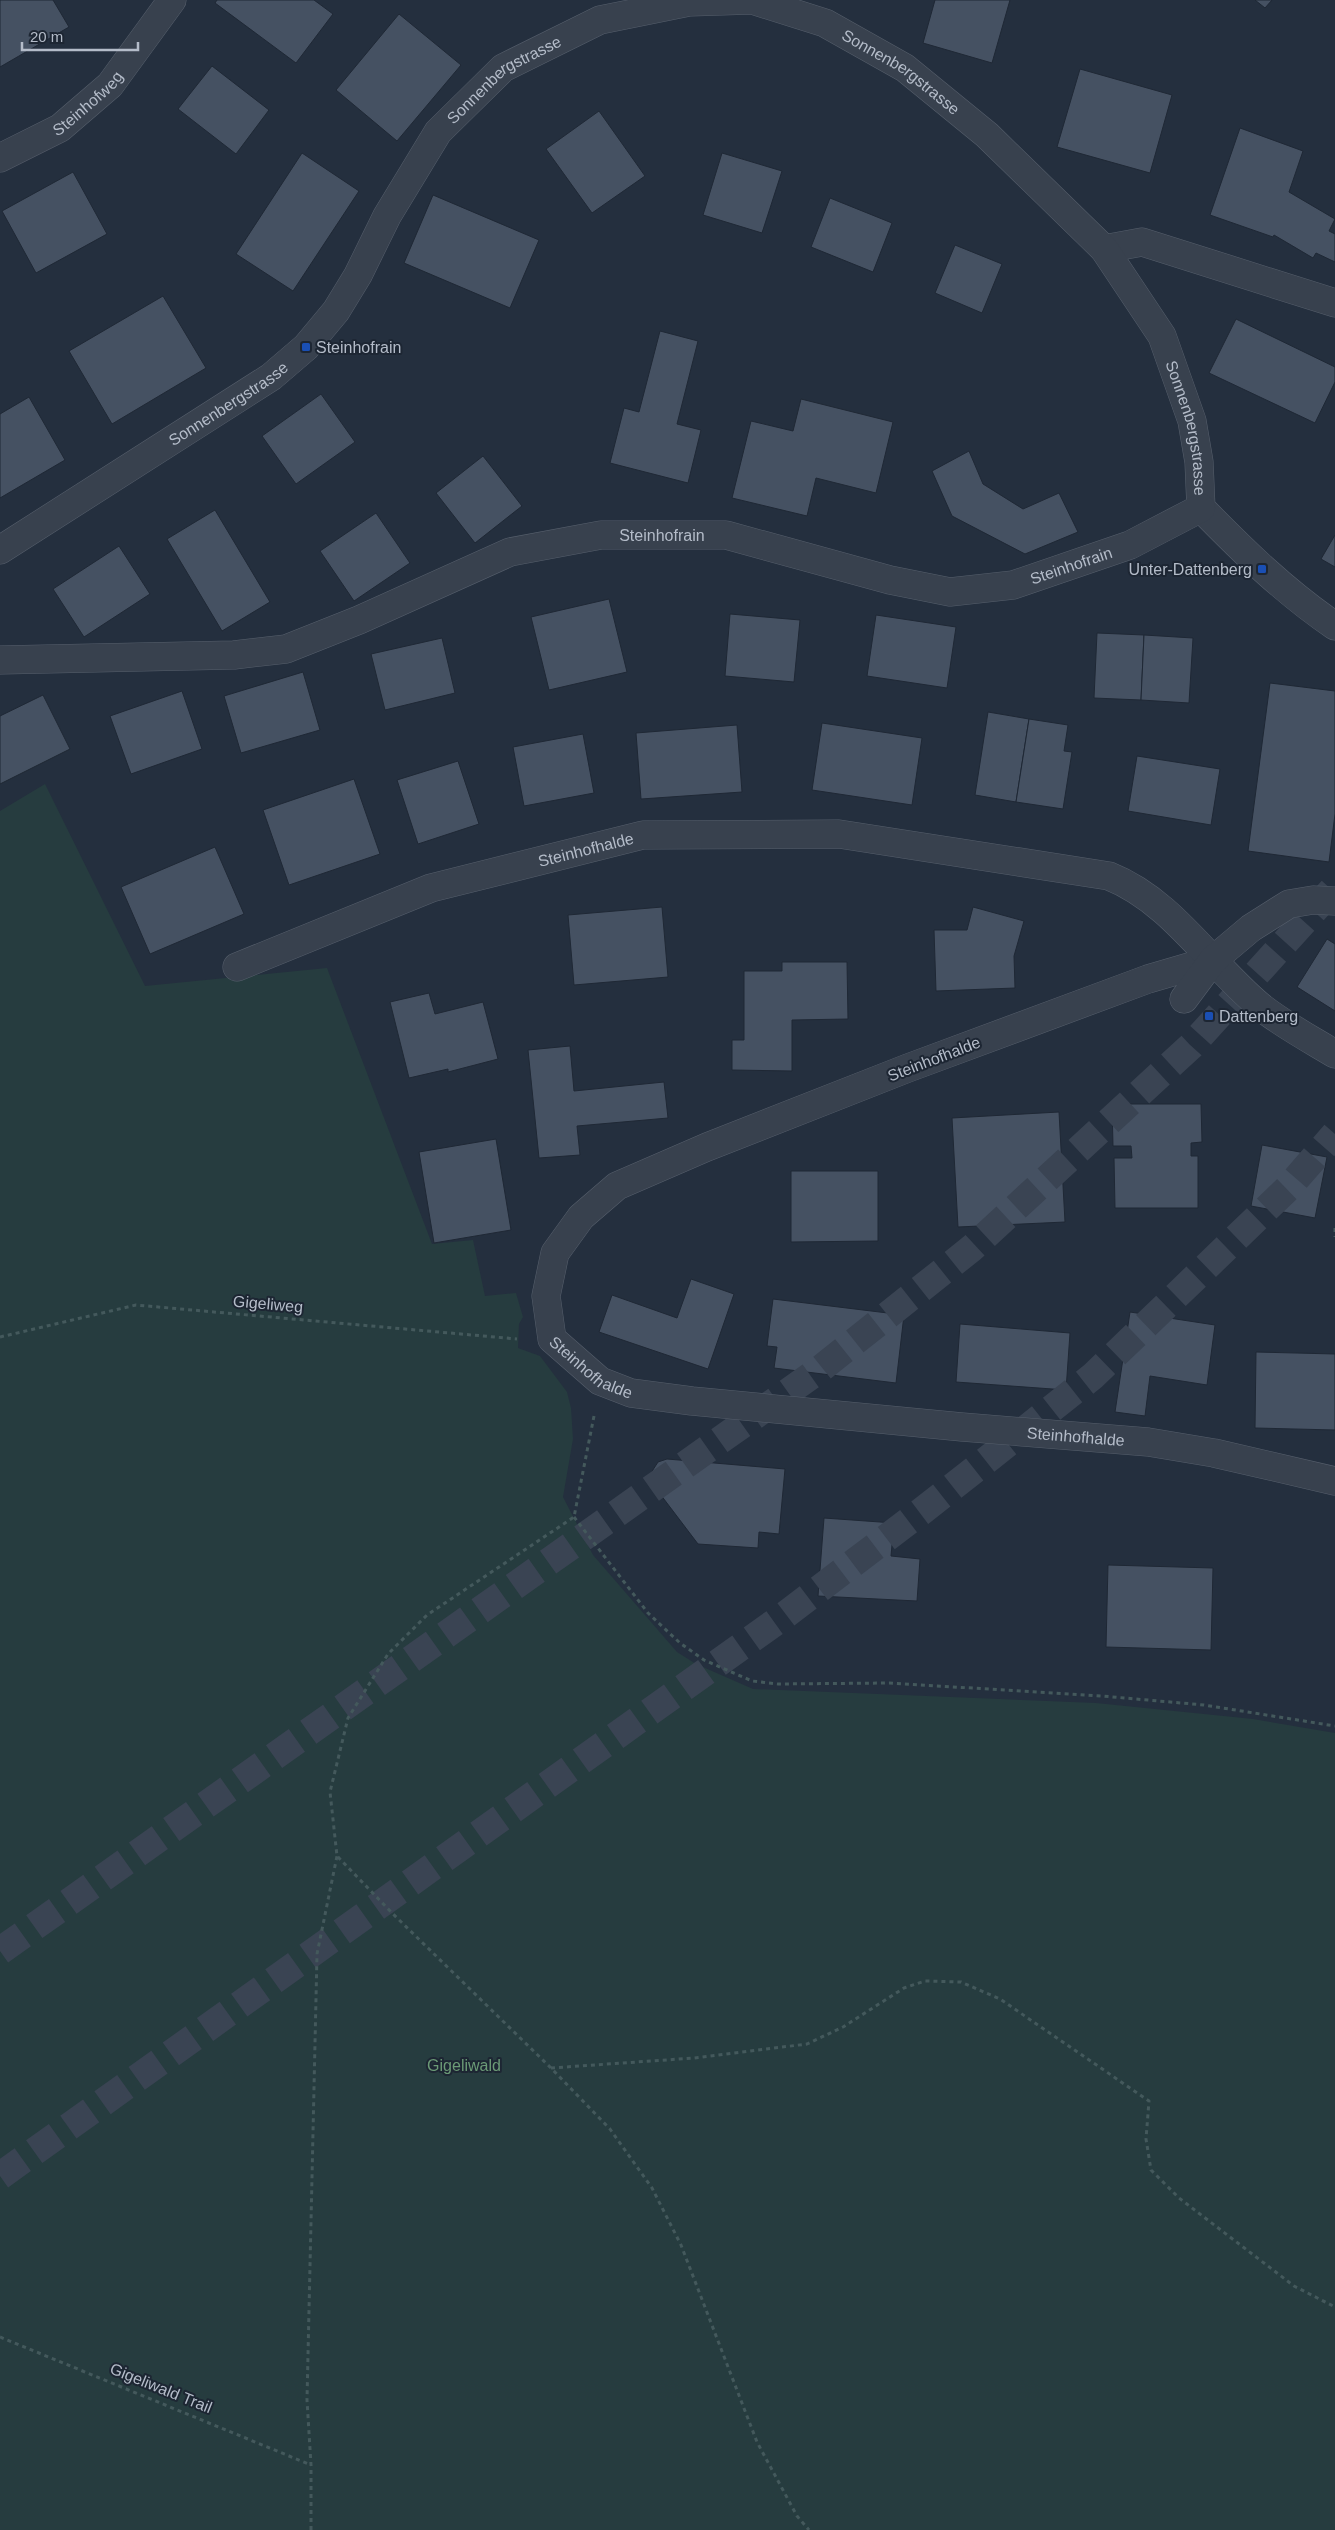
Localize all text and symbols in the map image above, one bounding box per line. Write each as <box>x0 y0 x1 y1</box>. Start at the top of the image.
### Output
scale bar <box>22 20 139 52</box>
street label: Sonnenbergstrasse <box>839 26 963 118</box>
text: 20 m <box>30 28 63 45</box>
street label: Sonnenbergstrasse <box>443 32 564 127</box>
street label: Steinhofweg <box>50 68 126 139</box>
place label: Steinhofrain <box>316 339 401 356</box>
marker: Steinhofrain <box>300 341 312 353</box>
street label: Sonnenbergstrasse <box>165 358 291 449</box>
street label: Sonnenbergstrasse <box>1163 358 1209 496</box>
street label: Steinhofrain <box>619 527 705 544</box>
street label: Steinhofrain <box>1028 543 1114 587</box>
place label: Unter-Dattenberg <box>1128 561 1252 578</box>
marker: Unter-Dattenberg <box>1256 563 1268 575</box>
street label: Steinhofhalde <box>536 829 635 869</box>
place label: Dattenberg <box>1219 1008 1298 1025</box>
marker: Dattenberg <box>1203 1010 1215 1022</box>
street label: Steinhofhalde <box>885 1033 983 1084</box>
street label: Gigeliweg <box>232 1292 304 1316</box>
street label: Steinhofhalde <box>546 1333 635 1401</box>
street label: Steinhofhalde <box>1026 1424 1125 1449</box>
park label: Gigeliwald <box>427 2057 501 2074</box>
street label: Gigeliwald Trail <box>108 2360 214 2416</box>

